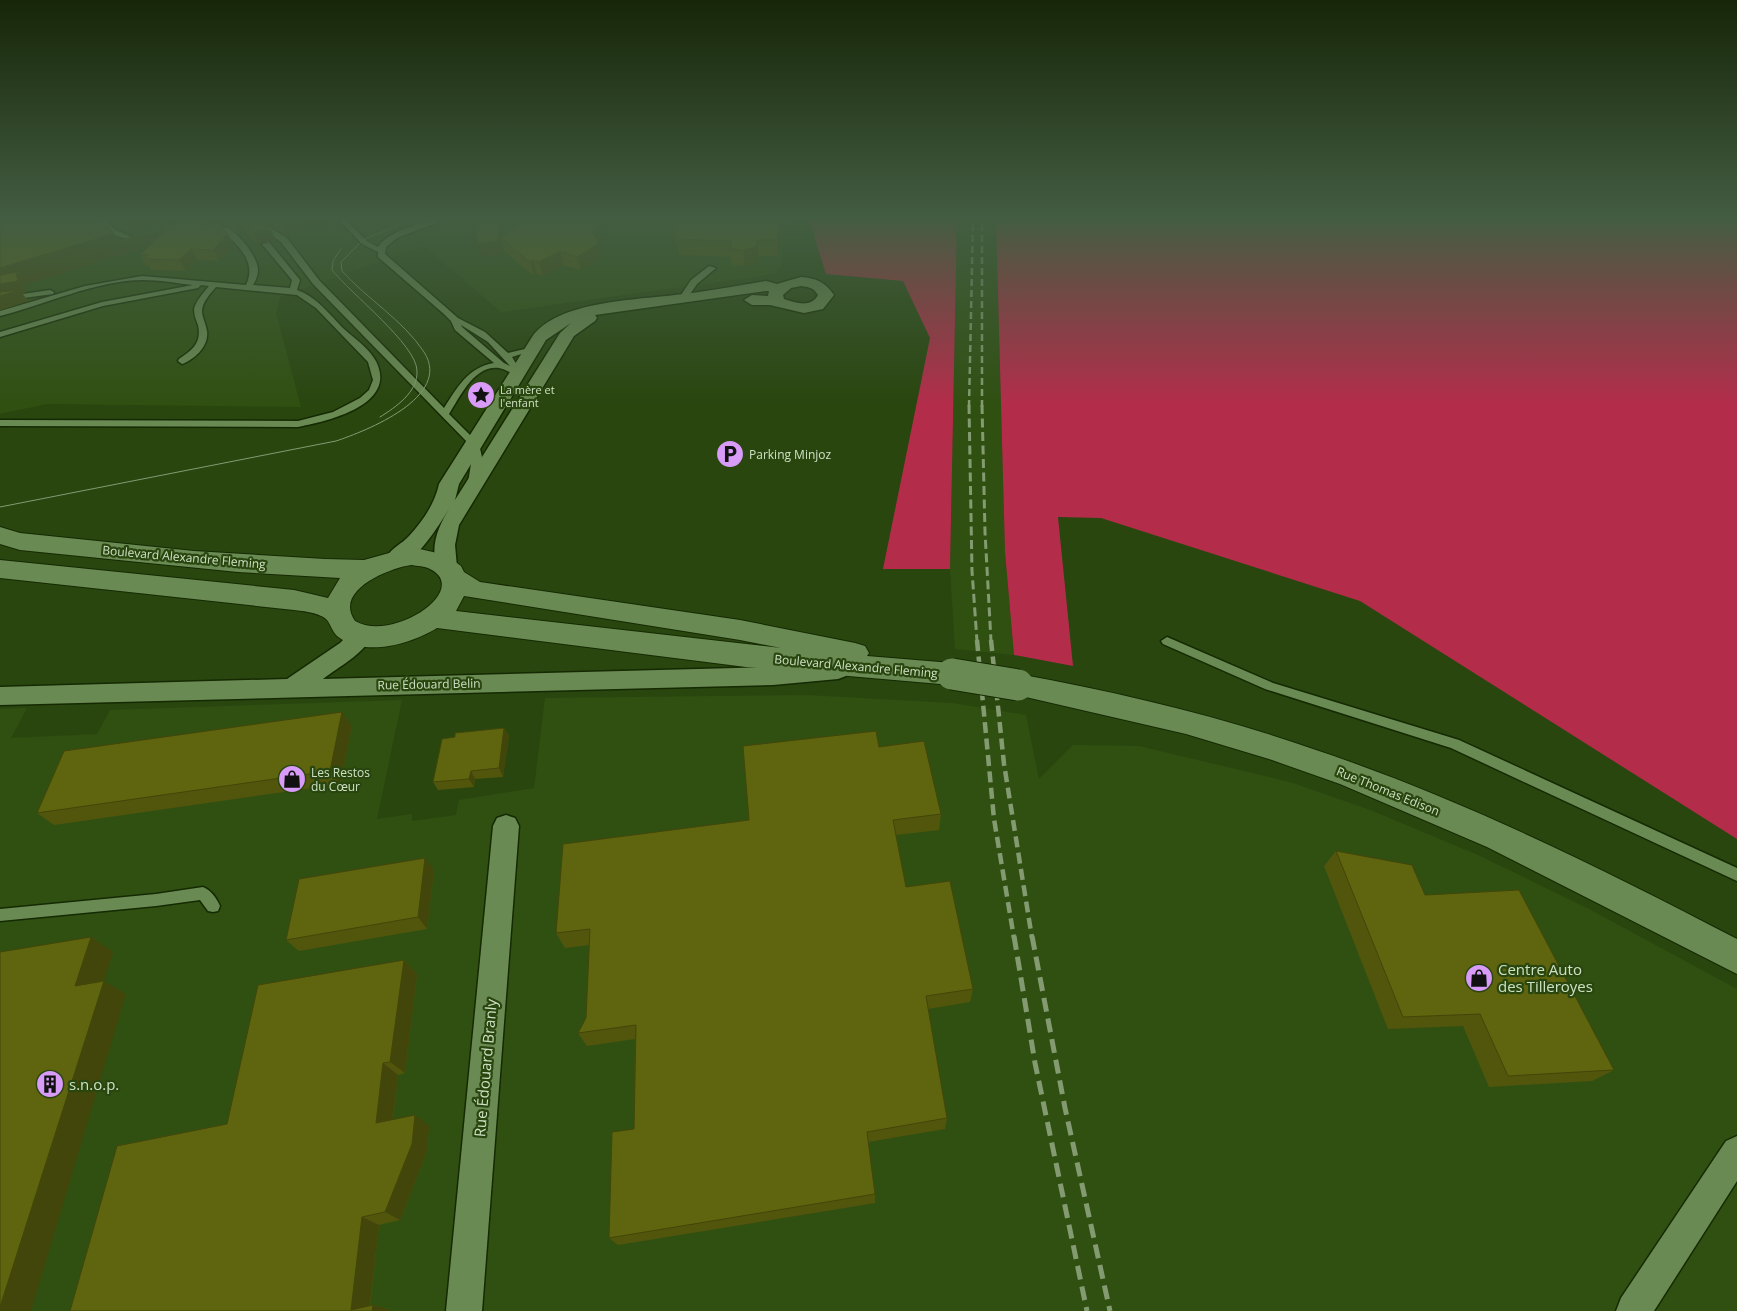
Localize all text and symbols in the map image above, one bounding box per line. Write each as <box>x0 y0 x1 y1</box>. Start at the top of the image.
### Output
place icon: La mère et l'enfant <box>466 380 496 410</box>
place label: La mère et l'enfant <box>500 382 555 410</box>
parking icon: Parking Minjoz <box>715 439 745 469</box>
place label: Parking Minjoz <box>749 446 832 463</box>
street label: Boulevard Alexandre Fleming <box>102 541 267 573</box>
street label: Boulevard Alexandre Fleming <box>774 650 939 682</box>
street label: Rue Édouard Belin <box>377 675 481 693</box>
street label: Rue Thomas Edison <box>1334 763 1442 819</box>
shop icon: Les Restos du Cœur <box>277 764 307 794</box>
place label: Les Restos du Cœur <box>311 764 370 795</box>
place label: Centre Auto des Tilleroyes <box>1498 959 1593 996</box>
shop icon: Centre Auto des Tilleroyes <box>1464 963 1494 993</box>
street label: Rue Édouard Branly <box>469 998 501 1138</box>
building icon: s.n.o.p. <box>35 1069 65 1099</box>
place label: s.n.o.p. <box>69 1074 119 1094</box>

